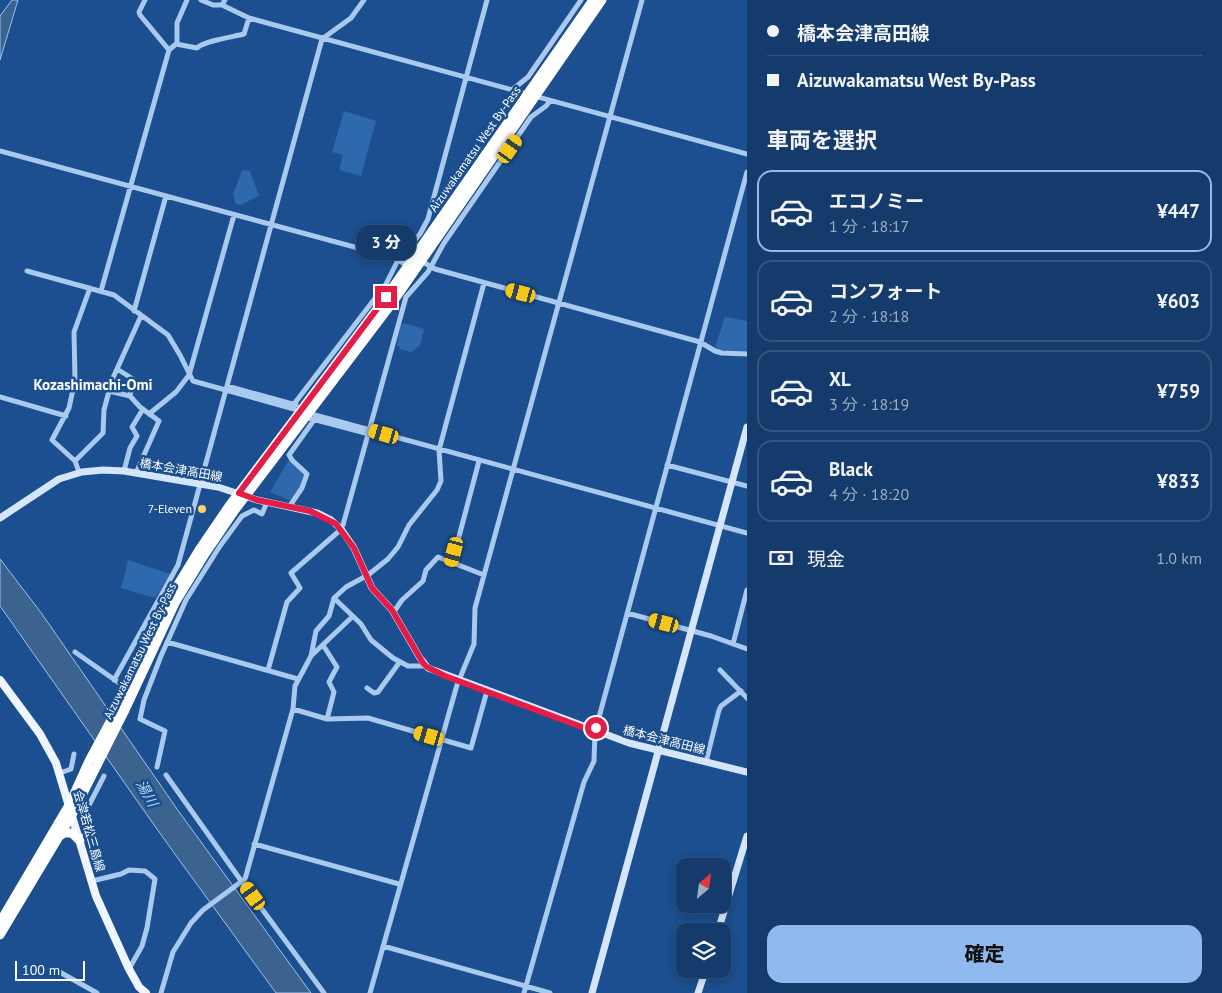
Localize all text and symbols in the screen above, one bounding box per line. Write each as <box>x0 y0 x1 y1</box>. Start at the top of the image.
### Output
text: 橋本会津高田線 <box>797 21 930 45</box>
text: Aizuwakamatsu West By-Pass <box>797 68 1036 92</box>
street label: Aizuwakamatsu West By-Pass <box>425 83 524 214</box>
text: 車両を選択 <box>767 126 877 154</box>
car <box>495 132 524 166</box>
icon: car <box>769 189 814 234</box>
text: エコノミー <box>829 189 924 213</box>
text: ¥447 <box>1157 199 1200 223</box>
text: 1 分 · 18:17 <box>829 216 909 236</box>
callout: 3 分 <box>356 224 416 260</box>
text: 3 分 <box>371 232 401 252</box>
icon: car <box>769 279 814 324</box>
text: コンフォート <box>829 279 942 303</box>
car <box>504 282 537 304</box>
route end <box>375 286 397 308</box>
text: ¥603 <box>1157 289 1200 313</box>
text: 2 分 · 18:18 <box>829 306 909 326</box>
text: XL <box>829 367 851 391</box>
icon: car <box>769 369 814 414</box>
district label: Kozashimachi-Omi <box>33 375 153 394</box>
text: ¥759 <box>1157 379 1200 403</box>
text: 3 分 · 18:19 <box>829 394 909 414</box>
car <box>367 423 400 445</box>
street label: 橋本会津高田線 <box>138 455 224 484</box>
text: Black <box>829 457 873 481</box>
icon: car <box>769 459 814 504</box>
text: ¥833 <box>1157 469 1200 493</box>
text: 4 分 · 18:20 <box>829 484 909 504</box>
place label: 7-Eleven <box>148 501 192 516</box>
marker: 7-Eleven <box>196 503 208 515</box>
car <box>442 536 465 568</box>
icon: cash <box>767 544 795 572</box>
text: 現金 <box>807 547 845 571</box>
text: 1.0 km <box>1156 548 1202 568</box>
street label: Aizuwakamatsu West By-Pass <box>100 580 179 721</box>
car <box>647 612 680 634</box>
route start <box>585 717 607 739</box>
street label: 橋本会津高田線 <box>622 722 707 757</box>
car <box>412 725 445 747</box>
water label: 湯川 <box>132 776 163 811</box>
street label: 会津若松三島線 <box>71 788 108 873</box>
north arrow <box>676 858 731 912</box>
map controls <box>676 858 731 978</box>
car <box>238 879 267 913</box>
button: layers <box>676 923 731 978</box>
button: 確定 <box>767 925 1202 983</box>
scale bar <box>15 958 85 981</box>
text: 100 m <box>22 961 60 979</box>

